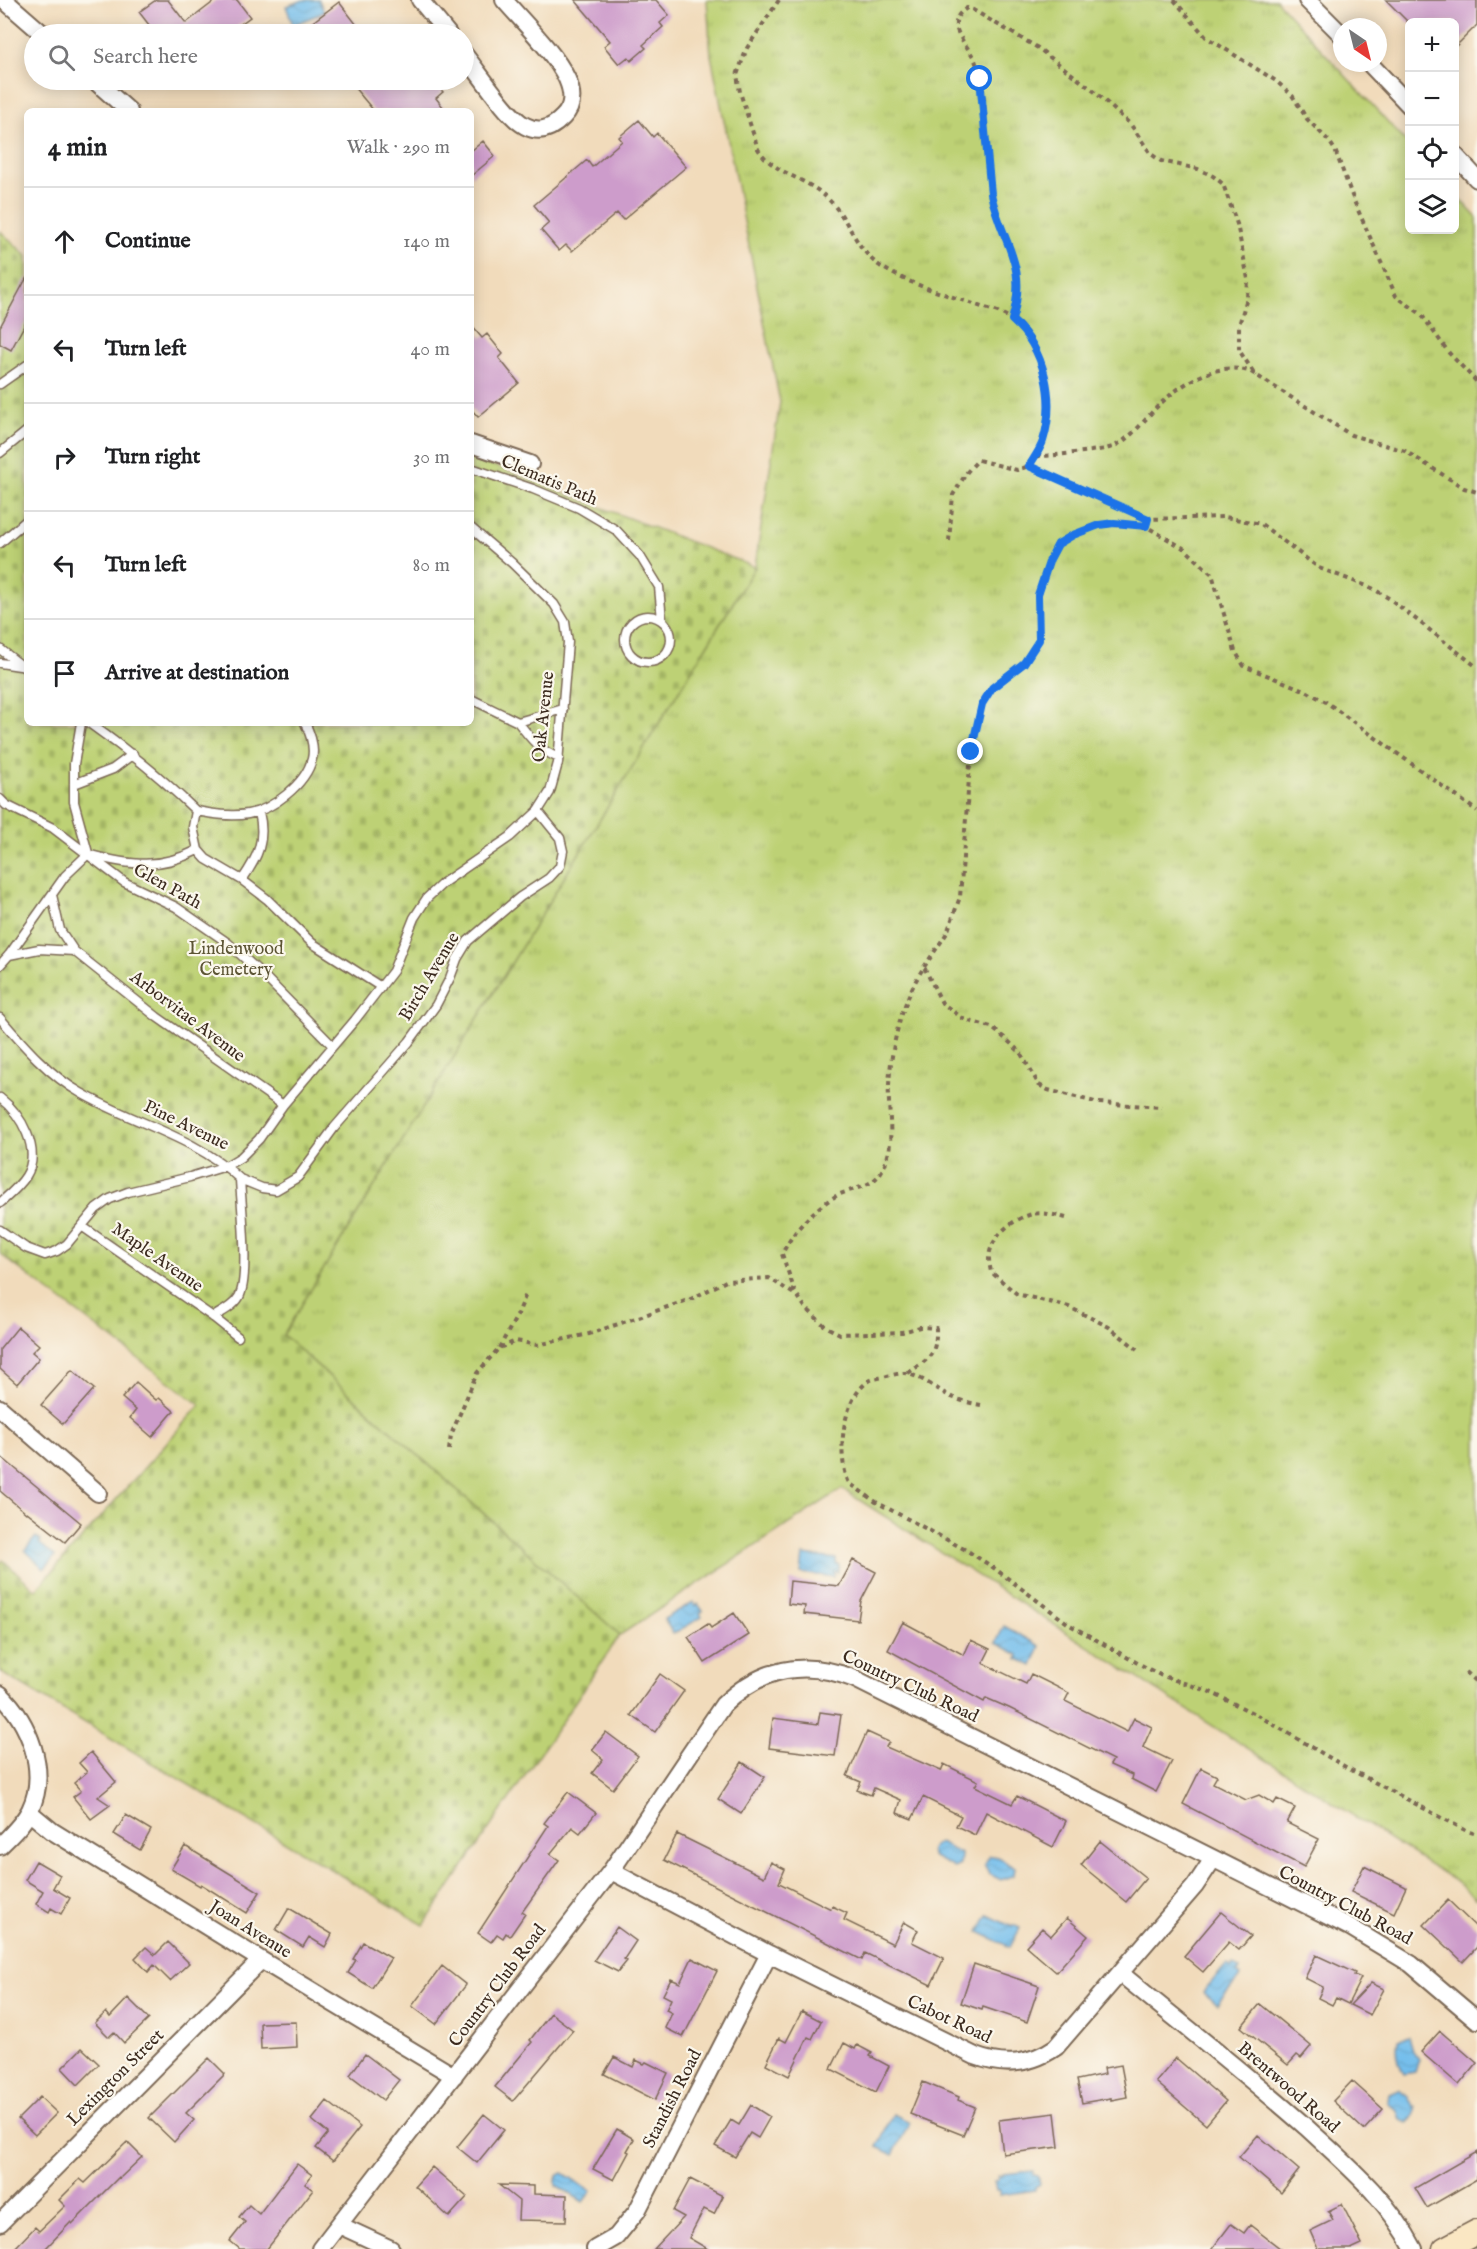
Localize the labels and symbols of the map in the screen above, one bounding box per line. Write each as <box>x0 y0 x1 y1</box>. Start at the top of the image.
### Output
north arrow <box>1333 18 1387 72</box>
route start <box>966 65 992 91</box>
street label: Clematis Path <box>497 450 601 512</box>
street label: Oak Avenue <box>528 670 560 764</box>
route end <box>957 738 983 764</box>
street label: Glen Path <box>129 859 206 915</box>
street label: Birch Avenue <box>394 928 466 1026</box>
park label: Lindenwood Cemetery <box>188 938 284 982</box>
street label: Arborvitae Avenue <box>124 966 249 1068</box>
street label: Pine Avenue <box>140 1095 232 1157</box>
street label: Maple Avenue <box>107 1218 207 1298</box>
street label: Country Club Road <box>838 1645 982 1729</box>
street label: Country Club Road <box>1274 1861 1416 1951</box>
street label: Joan Avenue <box>203 1895 295 1964</box>
street label: Country Club Road <box>444 1920 552 2052</box>
street label: Cabot Road <box>903 1990 995 2050</box>
street label: Lexington Street <box>63 2025 169 2131</box>
street label: Brentwood Road <box>1232 2037 1344 2139</box>
street label: Standish Road <box>638 2045 708 2152</box>

